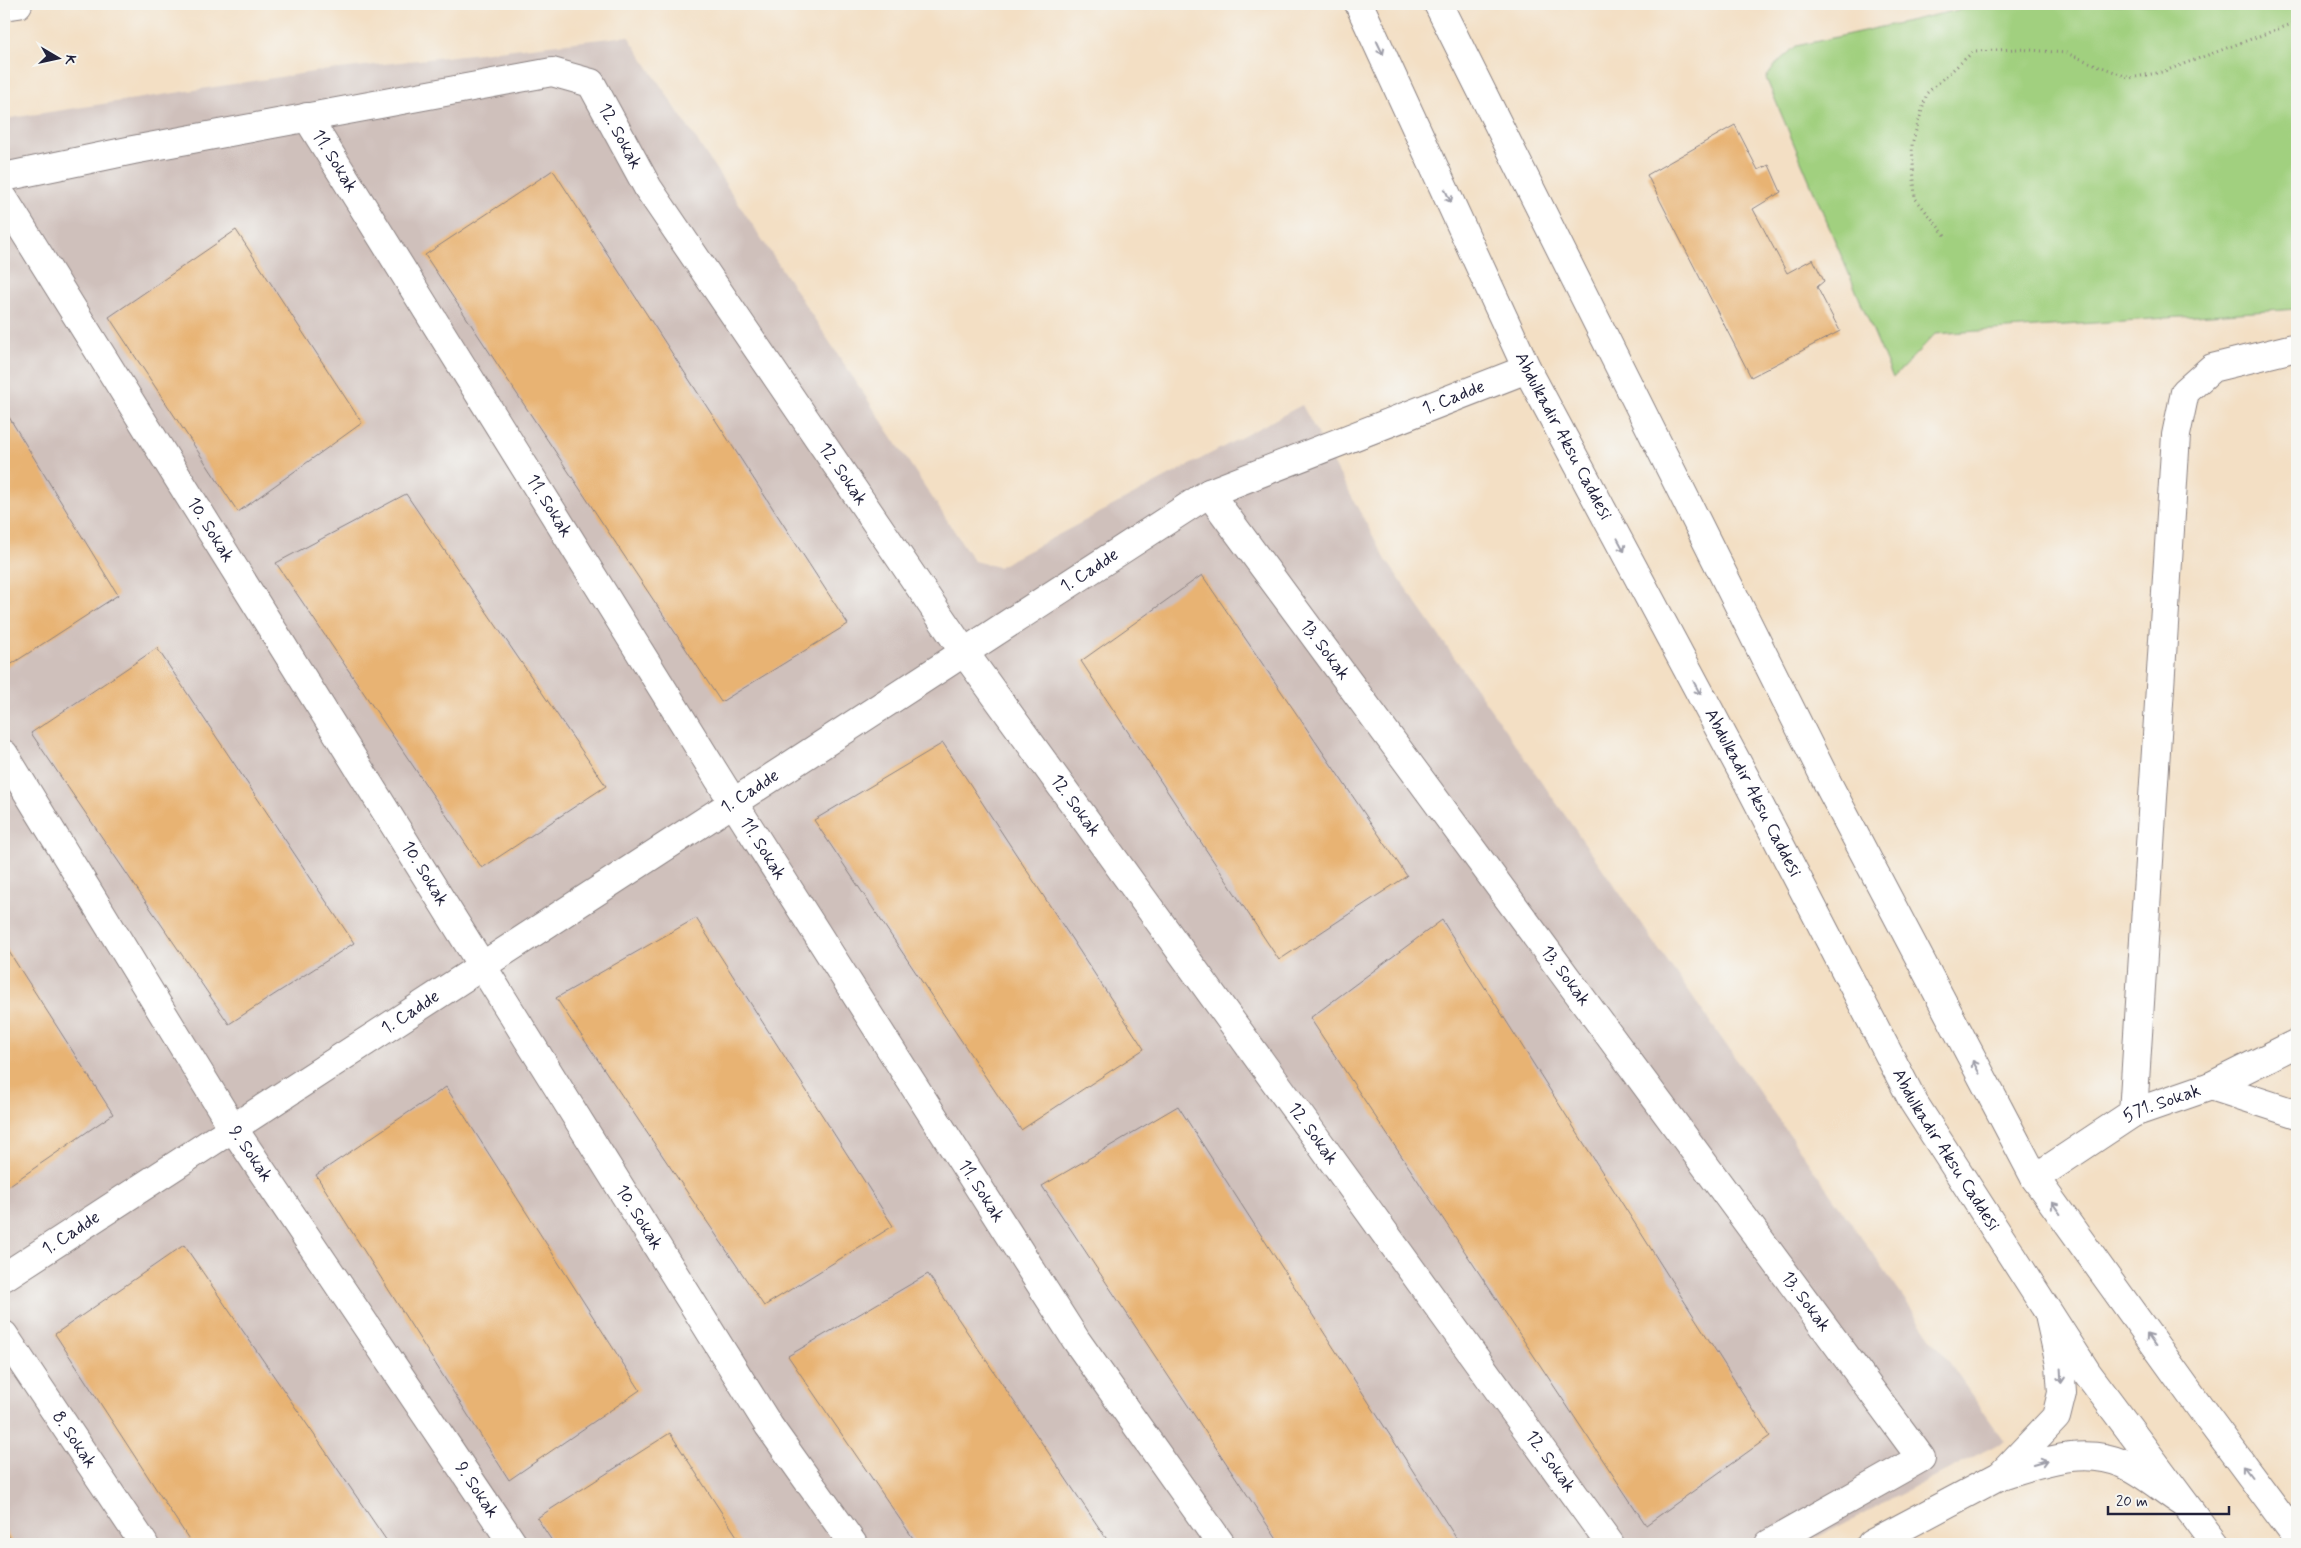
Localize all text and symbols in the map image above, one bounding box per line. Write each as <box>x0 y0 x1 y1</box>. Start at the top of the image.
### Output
north arrow <box>32 32 82 82</box>
one-way arrow <box>1375 40 1385 55</box>
text: K <box>60 54 80 67</box>
street label: 12. Sokak <box>592 99 648 173</box>
street label: 11. Sokak <box>306 125 363 197</box>
one-way arrow <box>1443 188 1453 203</box>
street label: Abdulkadir Aksu Caddesi <box>1509 348 1617 524</box>
street label: 1. Cadde <box>1419 375 1488 421</box>
street label: 12. Sokak <box>813 438 873 510</box>
street label: 11. Sokak <box>520 470 578 542</box>
street label: 10. Sokak <box>181 493 240 567</box>
one-way arrow <box>1617 537 1626 552</box>
street label: 1. Cadde <box>1056 543 1123 599</box>
street label: 13. Sokak <box>1294 615 1355 685</box>
one-way arrow <box>1693 680 1703 695</box>
street label: Abdulkadir Aksu Caddesi <box>1699 705 1807 881</box>
street label: 1. Cadde <box>716 764 784 820</box>
street label: 12. Sokak <box>1044 769 1106 842</box>
street label: 11. Sokak <box>734 813 792 885</box>
street label: 10. Sokak <box>395 836 454 911</box>
street label: 13. Sokak <box>1535 941 1596 1011</box>
street label: 1. Cadde <box>377 985 444 1040</box>
one-way arrow <box>1971 1060 1981 1074</box>
street label: Abdulkadir Aksu Caddesi <box>1886 1065 2005 1236</box>
street label: 571. Sokak <box>2118 1078 2204 1129</box>
street label: 12. Sokak <box>1282 1097 1344 1170</box>
street label: 9. Sokak <box>223 1121 278 1187</box>
street label: 11. Sokak <box>952 1155 1010 1227</box>
street label: 10. Sokak <box>610 1180 668 1254</box>
one-way arrow <box>2051 1201 2061 1215</box>
street label: 1. Cadde <box>37 1205 105 1261</box>
street label: 13. Sokak <box>1775 1266 1836 1337</box>
one-way arrow <box>2146 1333 2156 1347</box>
one-way arrow <box>2056 1367 2065 1383</box>
street label: 8. Sokak <box>46 1406 102 1473</box>
street label: 12. Sokak <box>1520 1426 1581 1498</box>
street label: 9. Sokak <box>449 1457 504 1523</box>
one-way arrow <box>2032 1458 2048 1468</box>
one-way arrow <box>2242 1464 2252 1478</box>
scale bar <box>2108 1483 2230 1515</box>
text: 20 m <box>2116 1492 2148 1512</box>

